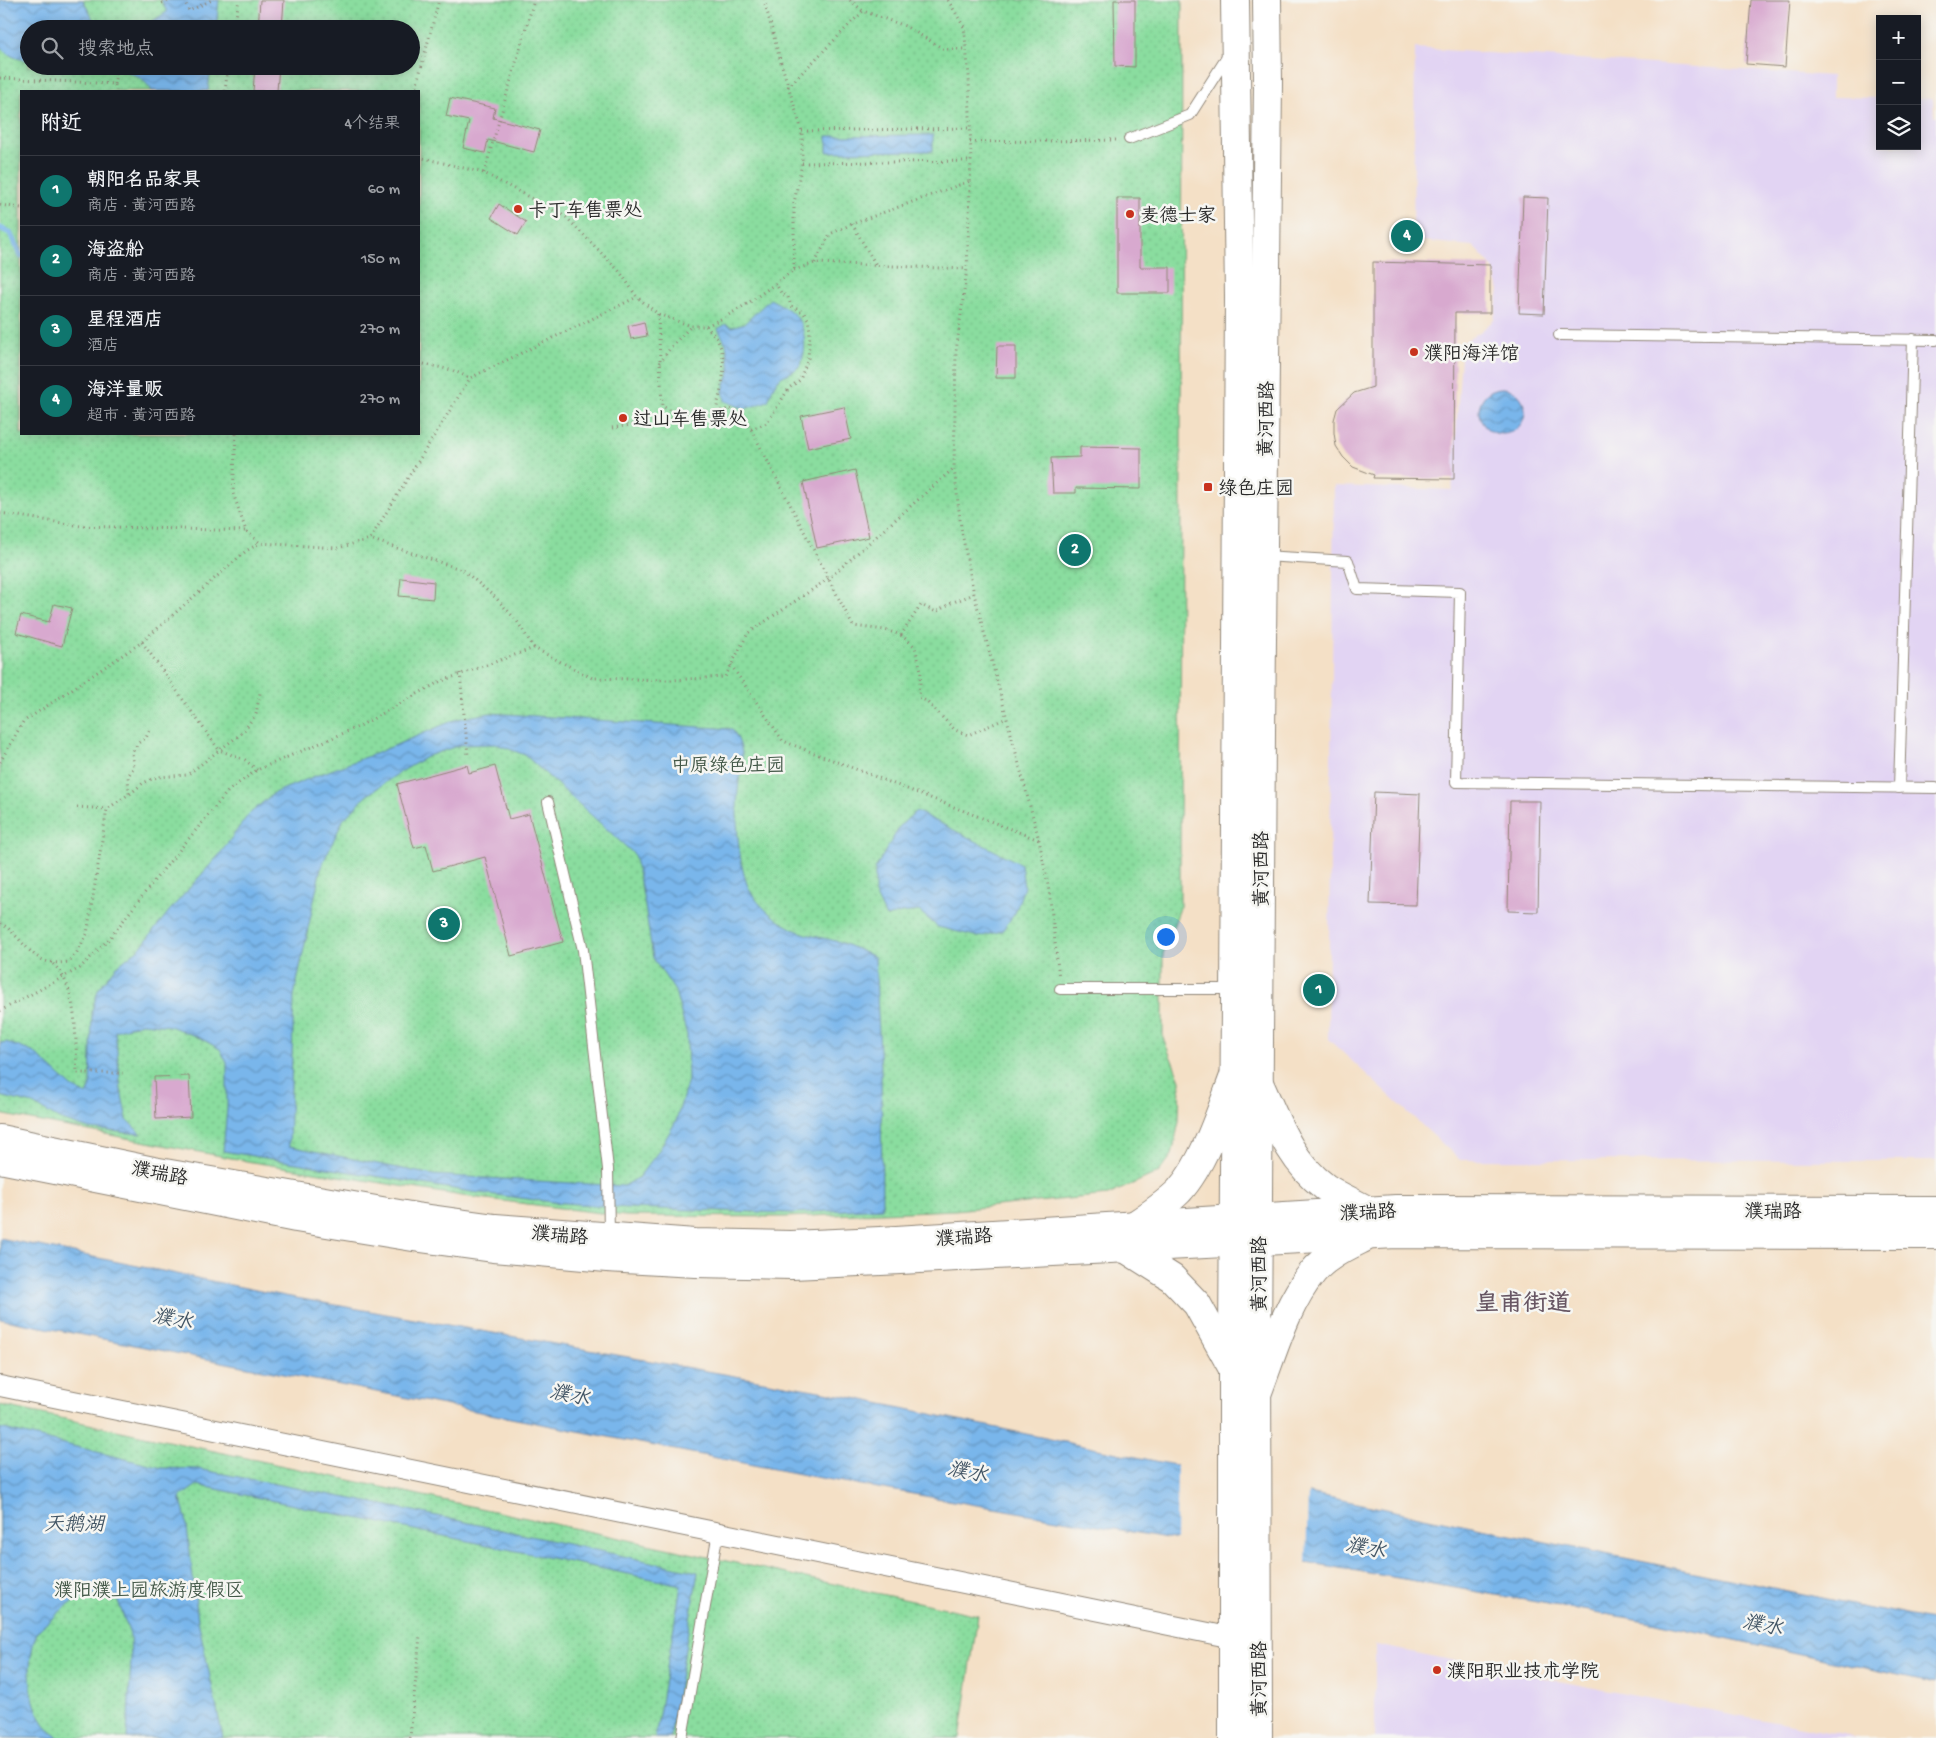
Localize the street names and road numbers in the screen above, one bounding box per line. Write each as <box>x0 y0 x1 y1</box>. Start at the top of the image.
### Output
street label: 黄河西路 <box>1255 381 1281 457</box>
street label: 黄河西路 <box>1251 831 1275 907</box>
street label: 濮瑞路 <box>129 1158 190 1192</box>
street label: 濮瑞路 <box>1339 1201 1397 1227</box>
street label: 濮瑞路 <box>1744 1201 1802 1225</box>
street label: 濮瑞路 <box>530 1223 589 1251</box>
street label: 濮瑞路 <box>935 1225 993 1253</box>
street label: 黄河西路 <box>1249 1236 1273 1312</box>
street label: 黄河西路 <box>1249 1641 1273 1717</box>

